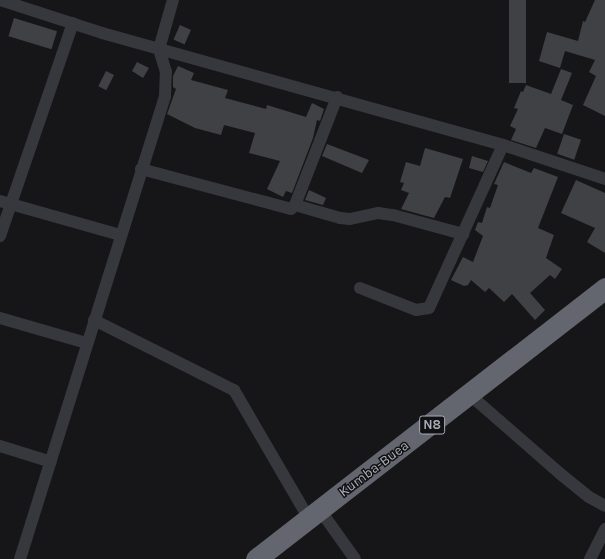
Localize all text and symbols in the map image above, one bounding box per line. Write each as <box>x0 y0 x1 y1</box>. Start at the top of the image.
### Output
road number: N8 <box>419 414 445 436</box>
street label: Kumba-Buea <box>336 437 412 501</box>

